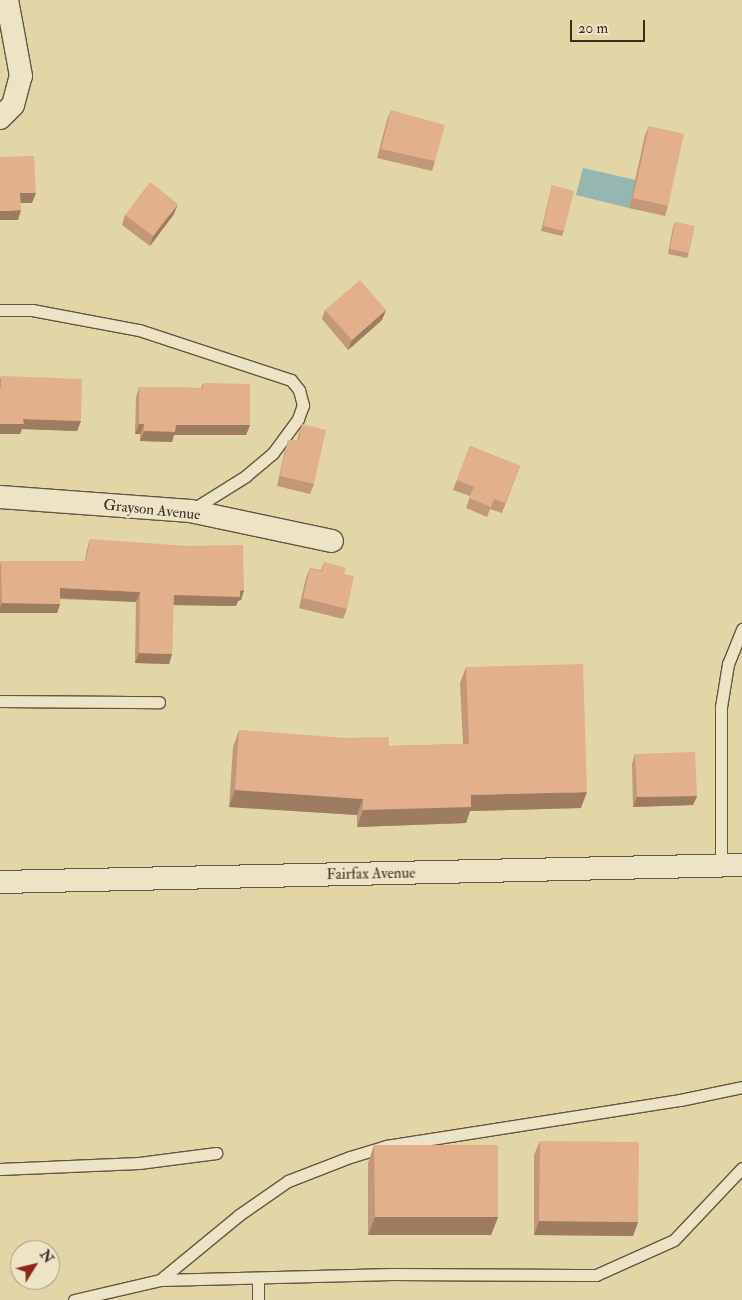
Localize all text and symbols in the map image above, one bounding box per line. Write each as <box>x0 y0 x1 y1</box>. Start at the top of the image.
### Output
scale bar <box>572 10 647 42</box>
text: 20 m <box>578 19 608 38</box>
street label: Grayson Avenue <box>103 496 201 524</box>
street label: Fairfax Avenue <box>326 864 416 884</box>
north arrow <box>10 1240 60 1290</box>
text: N <box>36 1246 57 1267</box>

